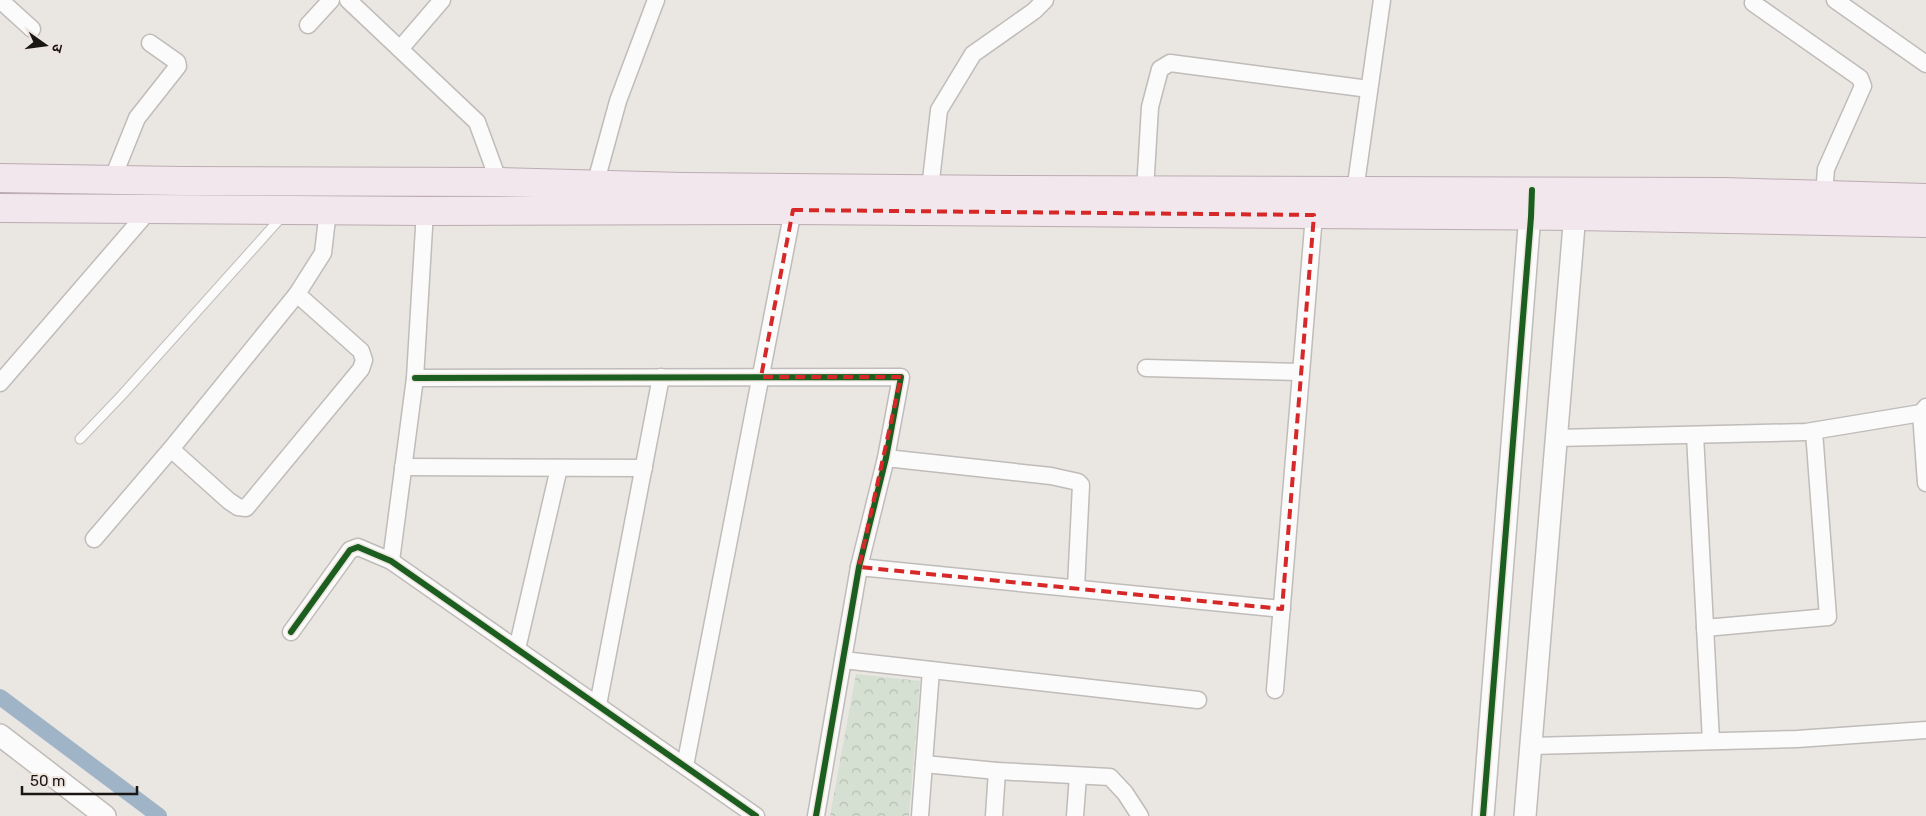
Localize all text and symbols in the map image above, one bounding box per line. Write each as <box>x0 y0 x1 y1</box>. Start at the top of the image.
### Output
north arrow <box>20 20 70 70</box>
text: उ <box>48 42 66 55</box>
scale bar <box>22 764 138 796</box>
text: 50 m <box>30 772 65 790</box>

